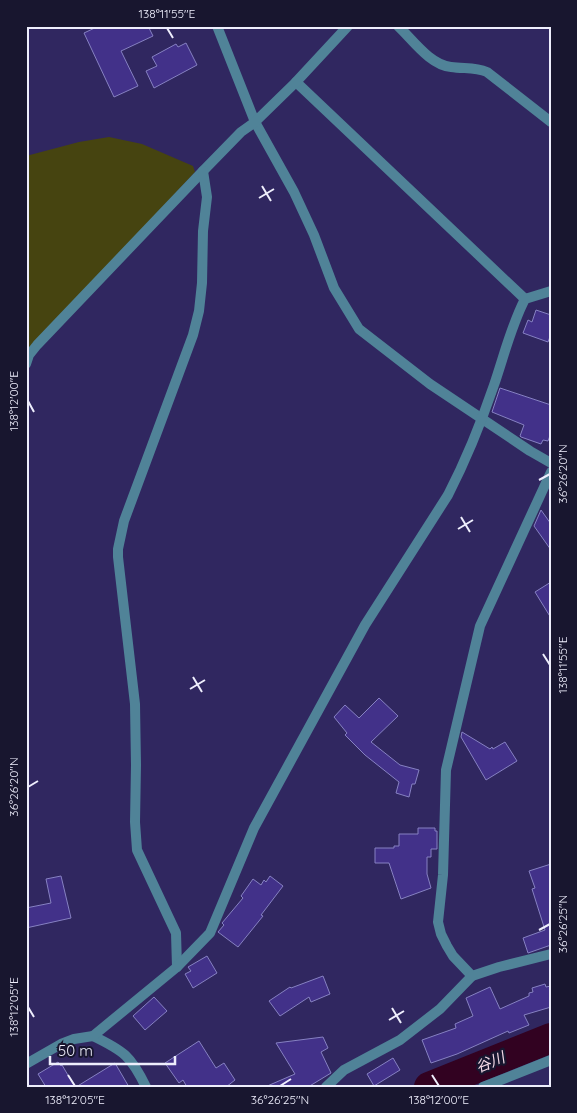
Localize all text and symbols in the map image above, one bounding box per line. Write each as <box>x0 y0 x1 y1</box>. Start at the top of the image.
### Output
text: 138°11'55"E <box>139 6 196 21</box>
text: 138°12'00"E <box>6 371 21 431</box>
text: 36°26'20"N <box>555 444 570 504</box>
text: 138°11'55"E <box>555 636 570 693</box>
text: 36°26'20"N <box>6 757 21 817</box>
text: 36°26'25"N <box>555 895 570 953</box>
text: 138°12'05"E <box>6 977 21 1037</box>
scale bar <box>50 1033 175 1065</box>
text: 50 m <box>58 1041 93 1060</box>
water label: 谷川 <box>473 1047 509 1076</box>
text: 138°12'05"E <box>45 1092 105 1107</box>
text: 36°26'25"N <box>251 1092 309 1107</box>
text: 138°12'00"E <box>409 1092 469 1107</box>

